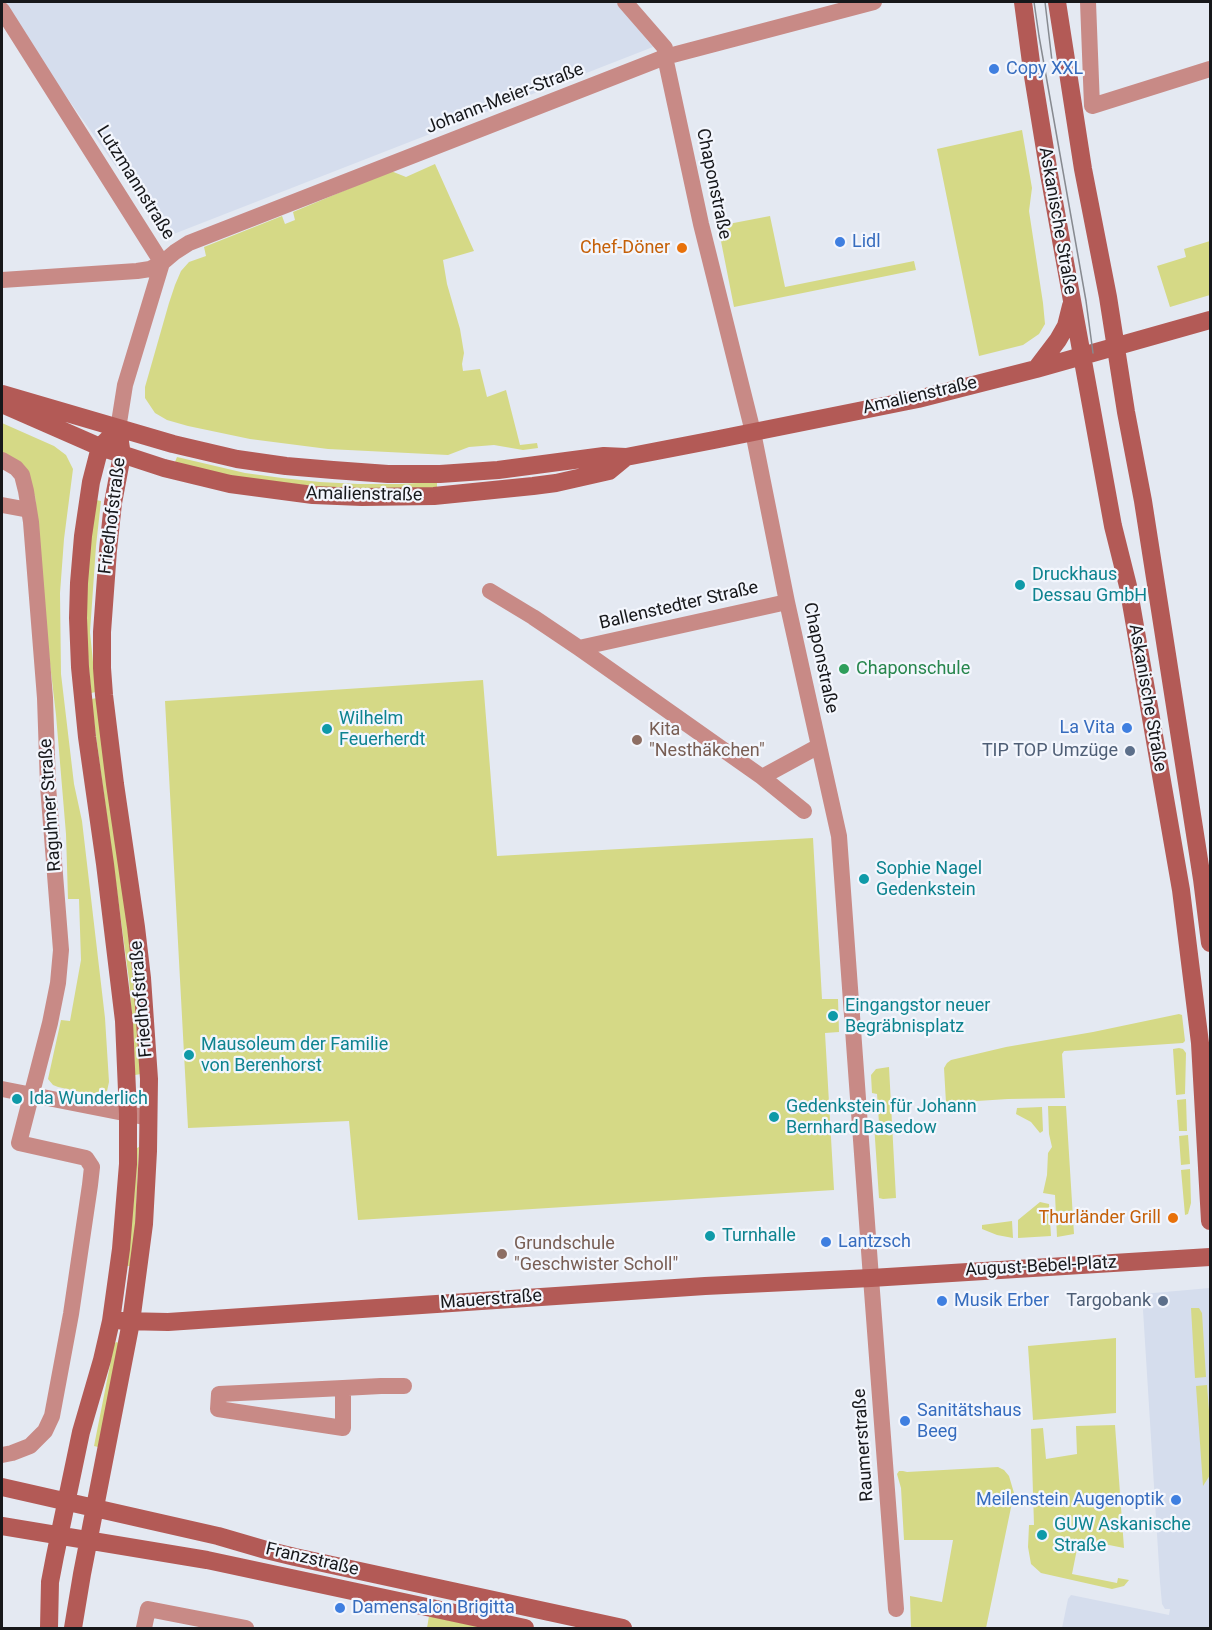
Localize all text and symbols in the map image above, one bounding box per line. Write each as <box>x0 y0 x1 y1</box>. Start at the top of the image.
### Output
place label: Copy XXL <box>1006 58 1083 80</box>
street label: Johann-Meier-Straße <box>423 59 587 139</box>
marker: Copy XXL <box>987 62 1001 76</box>
street label: Lutzmannstraße <box>91 122 179 244</box>
street label: Chaponstraße <box>691 127 735 241</box>
street label: Askanische Straße <box>1033 146 1081 296</box>
place label: Lidl <box>852 231 881 253</box>
marker: Lidl <box>833 235 847 249</box>
place label: Chef-Döner <box>580 237 670 259</box>
marker: Chef-Döner <box>675 241 689 255</box>
street label: Amalienstraße <box>861 372 979 420</box>
street label: Friedhofstraße <box>95 456 131 576</box>
street label: Amalienstraße <box>306 483 422 507</box>
place label: Druckhaus Dessau GmbH <box>1032 564 1147 606</box>
street label: Ballenstedter Straße <box>597 577 761 635</box>
marker: Druckhaus Dessau GmbH <box>1013 578 1027 592</box>
street label: Chaponstraße <box>798 601 842 715</box>
street label: Askanische Straße <box>1123 623 1171 773</box>
place label: Chaponschule <box>856 658 970 680</box>
marker: Chaponschule <box>837 662 851 676</box>
place label: Wilhelm Feuerherdt <box>339 708 425 750</box>
place label: La Vita <box>1060 717 1115 739</box>
place label: Kita "Nesthäkchen" <box>649 719 765 762</box>
marker: La Vita <box>1120 721 1134 735</box>
marker: Wilhelm Feuerherdt <box>320 722 334 736</box>
marker: Kita "Nesthäkchen" <box>630 733 644 747</box>
street label: Raguhner Straße <box>36 738 66 872</box>
place label: TIP TOP Umzüge <box>982 740 1118 762</box>
marker: TIP TOP Umzüge <box>1123 744 1137 758</box>
place label: Sophie Nagel Gedenkstein <box>876 858 982 900</box>
marker: Sophie Nagel Gedenkstein <box>857 872 871 886</box>
street label: Friedhofstraße <box>126 940 158 1058</box>
place label: Eingangstor neuer Begräbnisplatz <box>845 995 990 1038</box>
marker: Eingangstor neuer Begräbnisplatz <box>826 1009 840 1023</box>
place label: Mausoleum der Familie von Berenhorst <box>201 1034 388 1076</box>
marker: Mausoleum der Familie von Berenhorst <box>182 1048 196 1062</box>
place label: Ida Wunderlich <box>29 1088 148 1110</box>
marker: Ida Wunderlich <box>10 1092 24 1106</box>
place label: Gedenkstein für Johann Bernhard Basedow <box>786 1096 977 1138</box>
marker: Gedenkstein für Johann Bernhard Basedow <box>767 1110 781 1124</box>
place label: Thurländer Grill <box>1038 1207 1161 1229</box>
marker: Thurländer Grill <box>1166 1211 1180 1225</box>
place label: Turnhalle <box>722 1225 796 1247</box>
marker: Turnhalle <box>703 1229 717 1243</box>
place label: Lantzsch <box>838 1231 911 1253</box>
place label: Grundschule "Geschwister Scholl" <box>514 1233 678 1276</box>
marker: Lantzsch <box>819 1235 833 1249</box>
marker: Grundschule "Geschwister Scholl" <box>495 1247 509 1261</box>
street label: August-Bebel-Platz <box>965 1252 1117 1282</box>
street label: Mauerstraße <box>439 1286 543 1314</box>
place label: Musik Erber <box>954 1290 1049 1312</box>
place label: Targobank <box>1066 1290 1151 1312</box>
marker: Musik Erber <box>935 1294 949 1308</box>
marker: Targobank <box>1156 1294 1170 1308</box>
street label: Raumerstraße <box>849 1388 879 1502</box>
place label: Sanitätshaus Beeg <box>917 1400 1022 1442</box>
marker: Sanitätshaus Beeg <box>898 1414 912 1428</box>
place label: Meilenstein Augenoptik <box>976 1489 1164 1511</box>
marker: Meilenstein Augenoptik <box>1169 1493 1183 1507</box>
place label: GUW Askanische Straße <box>1054 1514 1191 1556</box>
marker: GUW Askanische Straße <box>1035 1528 1049 1542</box>
street label: Franzstraße <box>263 1539 361 1581</box>
place label: Damensalon Brigitta <box>352 1597 515 1619</box>
marker: Damensalon Brigitta <box>333 1601 347 1615</box>

